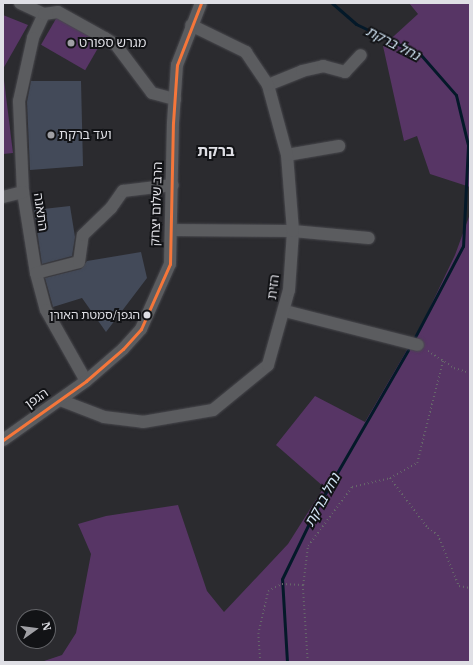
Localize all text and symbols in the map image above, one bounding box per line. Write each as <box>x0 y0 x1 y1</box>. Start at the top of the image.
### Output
water label: נחל ברקת <box>363 22 423 64</box>
place label: מגרש ספורט <box>79 35 146 51</box>
marker: מגרש ספורט <box>66 38 76 48</box>
place label: ועד ברקת <box>59 127 112 143</box>
marker: ועד ברקת <box>46 130 56 140</box>
district label: ברקת <box>197 142 235 160</box>
street label: הרב שלום יצחק <box>148 161 166 247</box>
street label: התאנה <box>30 192 50 232</box>
street label: הזית <box>265 274 283 300</box>
place label: הגפן/סמטת האורן <box>50 308 140 322</box>
marker: הגפן/סמטת האורן <box>142 310 152 320</box>
street label: הגפן <box>22 386 52 412</box>
water label: נחל ברקת <box>301 470 343 530</box>
north arrow <box>16 609 56 649</box>
text: N <box>39 620 55 632</box>

